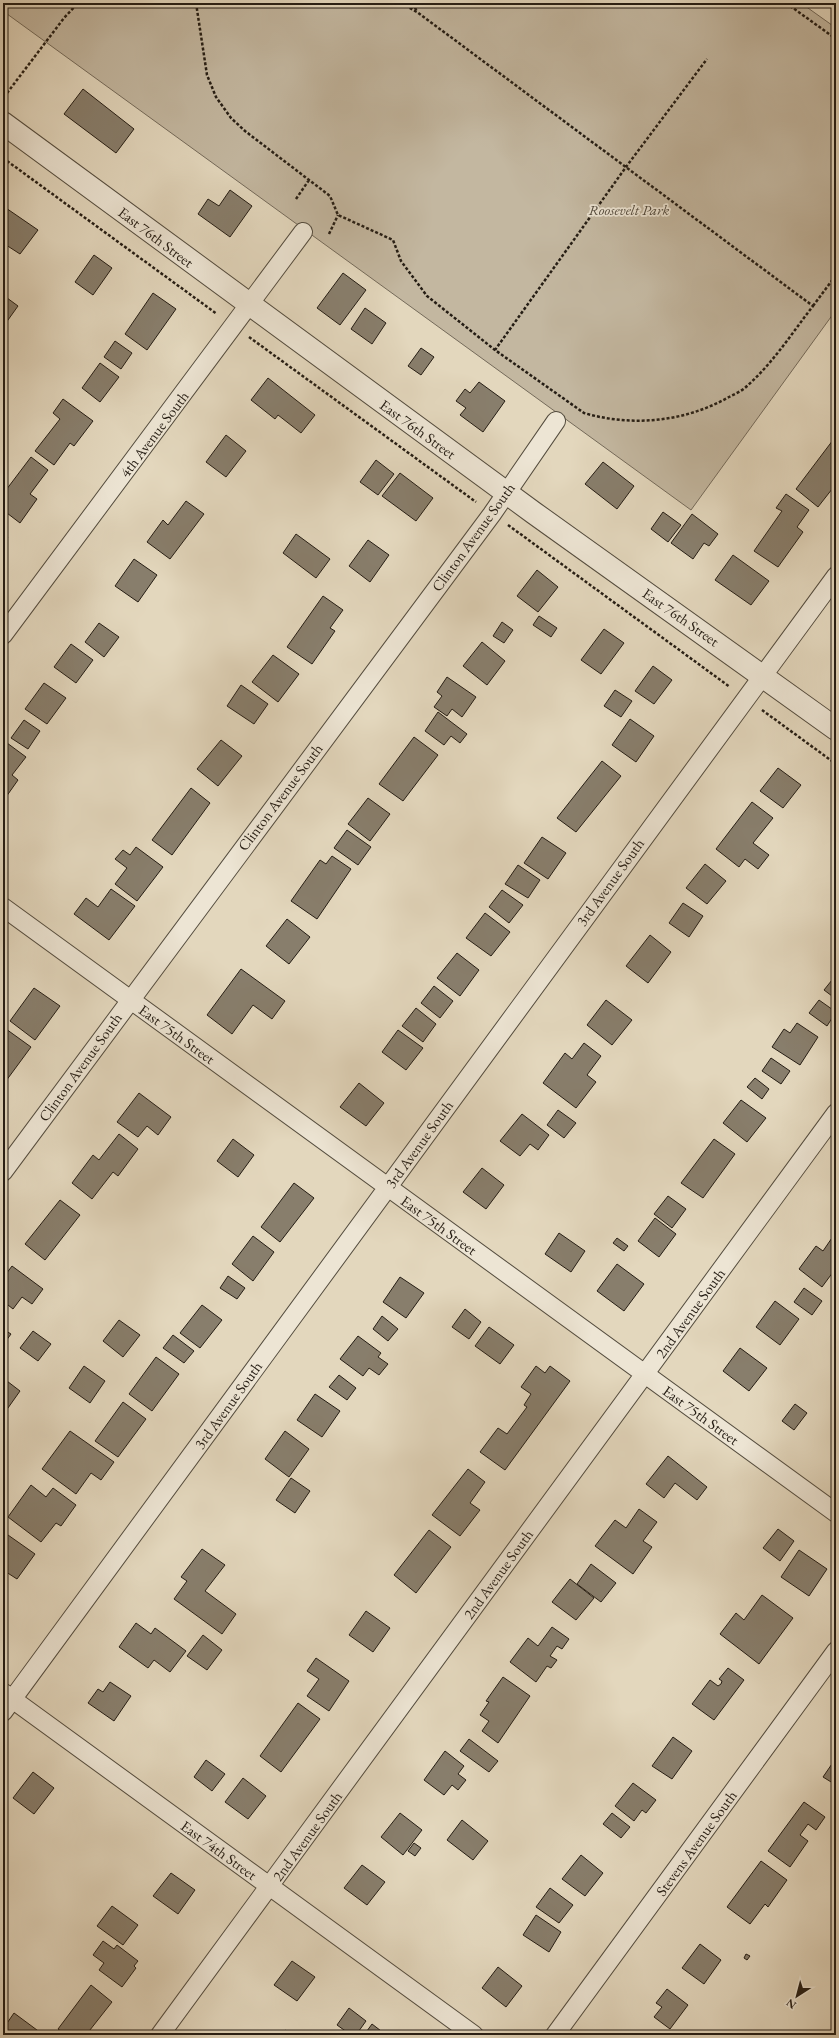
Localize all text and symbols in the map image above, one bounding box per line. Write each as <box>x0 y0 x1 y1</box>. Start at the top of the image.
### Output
park label: Roosevelt Park <box>589 200 670 219</box>
street label: East 76th Street <box>115 203 198 272</box>
street label: 4th Avenue South <box>115 387 193 481</box>
street label: East 76th Street <box>376 395 460 463</box>
street label: Clinton Avenue South <box>427 479 519 595</box>
street label: East 76th Street <box>639 584 723 651</box>
street label: Clinton Avenue South <box>233 739 327 855</box>
street label: 3rd Avenue South <box>572 834 648 929</box>
street label: East 75th Street <box>135 1000 219 1068</box>
street label: Clinton Avenue South <box>34 1009 126 1125</box>
street label: 3rd Avenue South <box>381 1096 457 1191</box>
street label: East 75th Street <box>397 1191 481 1259</box>
street label: 2nd Avenue South <box>651 1264 729 1362</box>
street label: 3rd Avenue South <box>190 1357 266 1452</box>
street label: East 75th Street <box>659 1381 743 1449</box>
street label: 2nd Avenue South <box>459 1525 537 1623</box>
street label: Stevens Avenue South <box>651 1786 741 1900</box>
street label: 2nd Avenue South <box>268 1787 346 1885</box>
street label: East 74th Street <box>177 1816 261 1884</box>
north arrow <box>777 1976 817 2016</box>
text: N <box>783 1996 799 2012</box>

